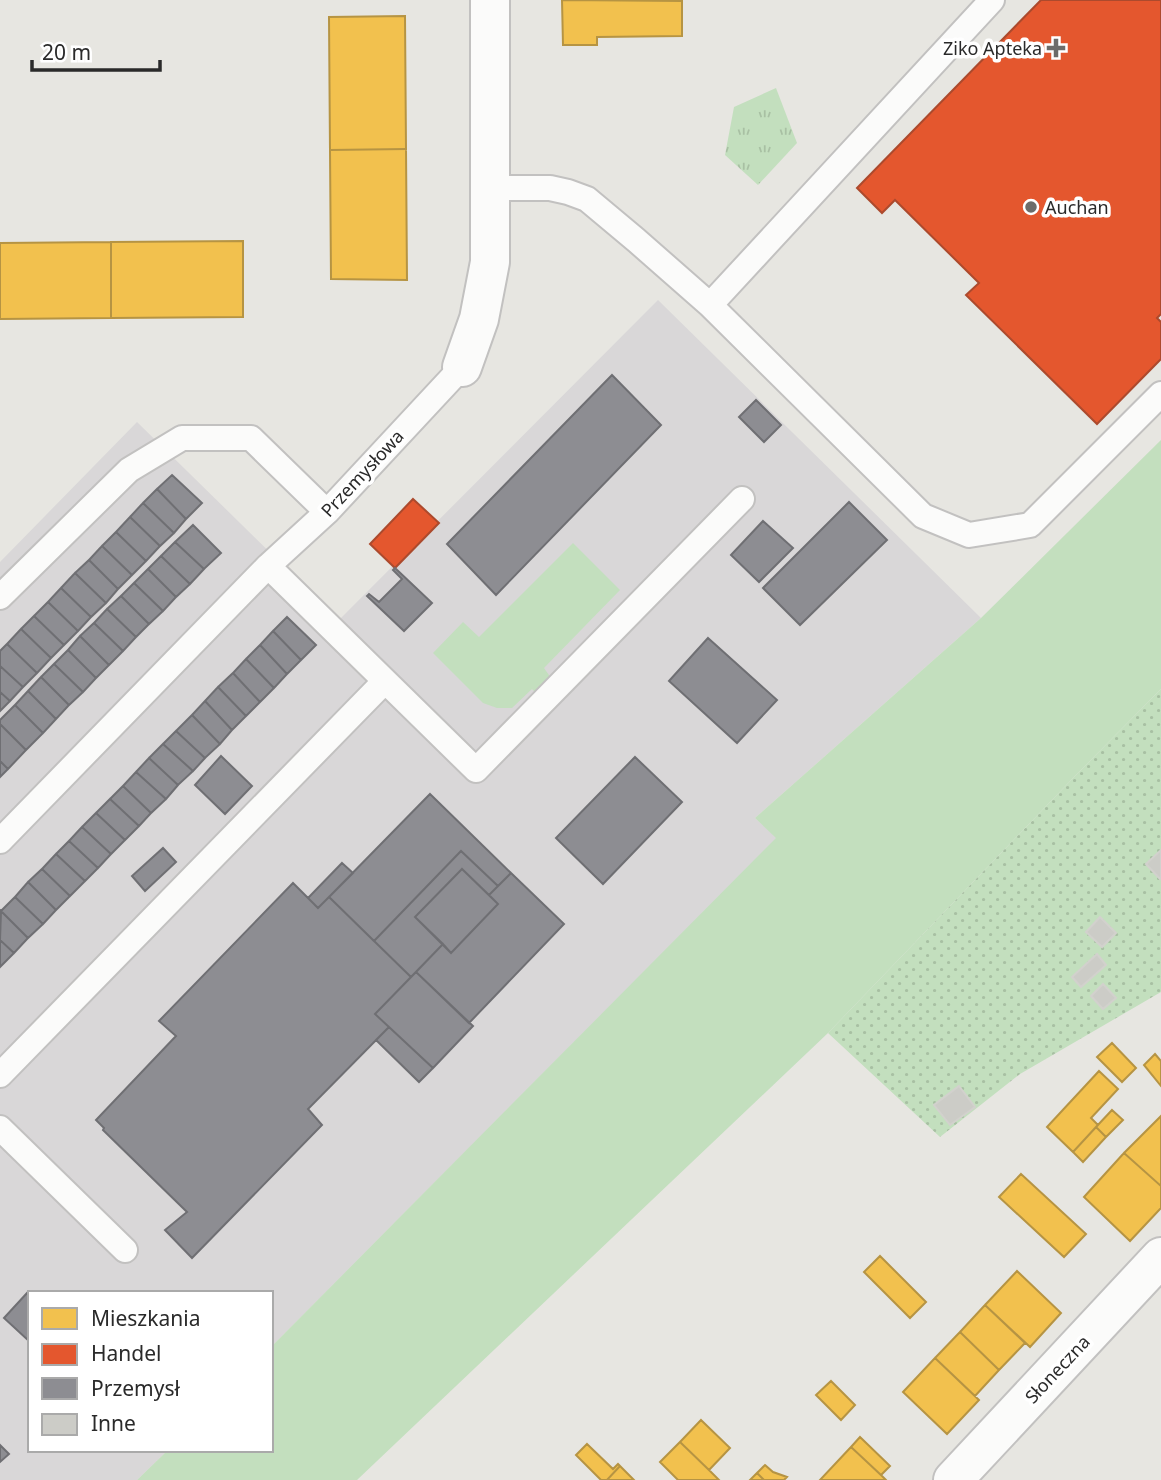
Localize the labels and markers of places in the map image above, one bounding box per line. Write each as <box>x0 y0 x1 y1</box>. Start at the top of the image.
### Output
place label: Ziko Apteka <box>943 36 1042 60</box>
marker: Ziko Apteka <box>1048 40 1064 56</box>
place label: Auchan <box>1045 195 1109 219</box>
marker: Auchan <box>1023 199 1039 215</box>

